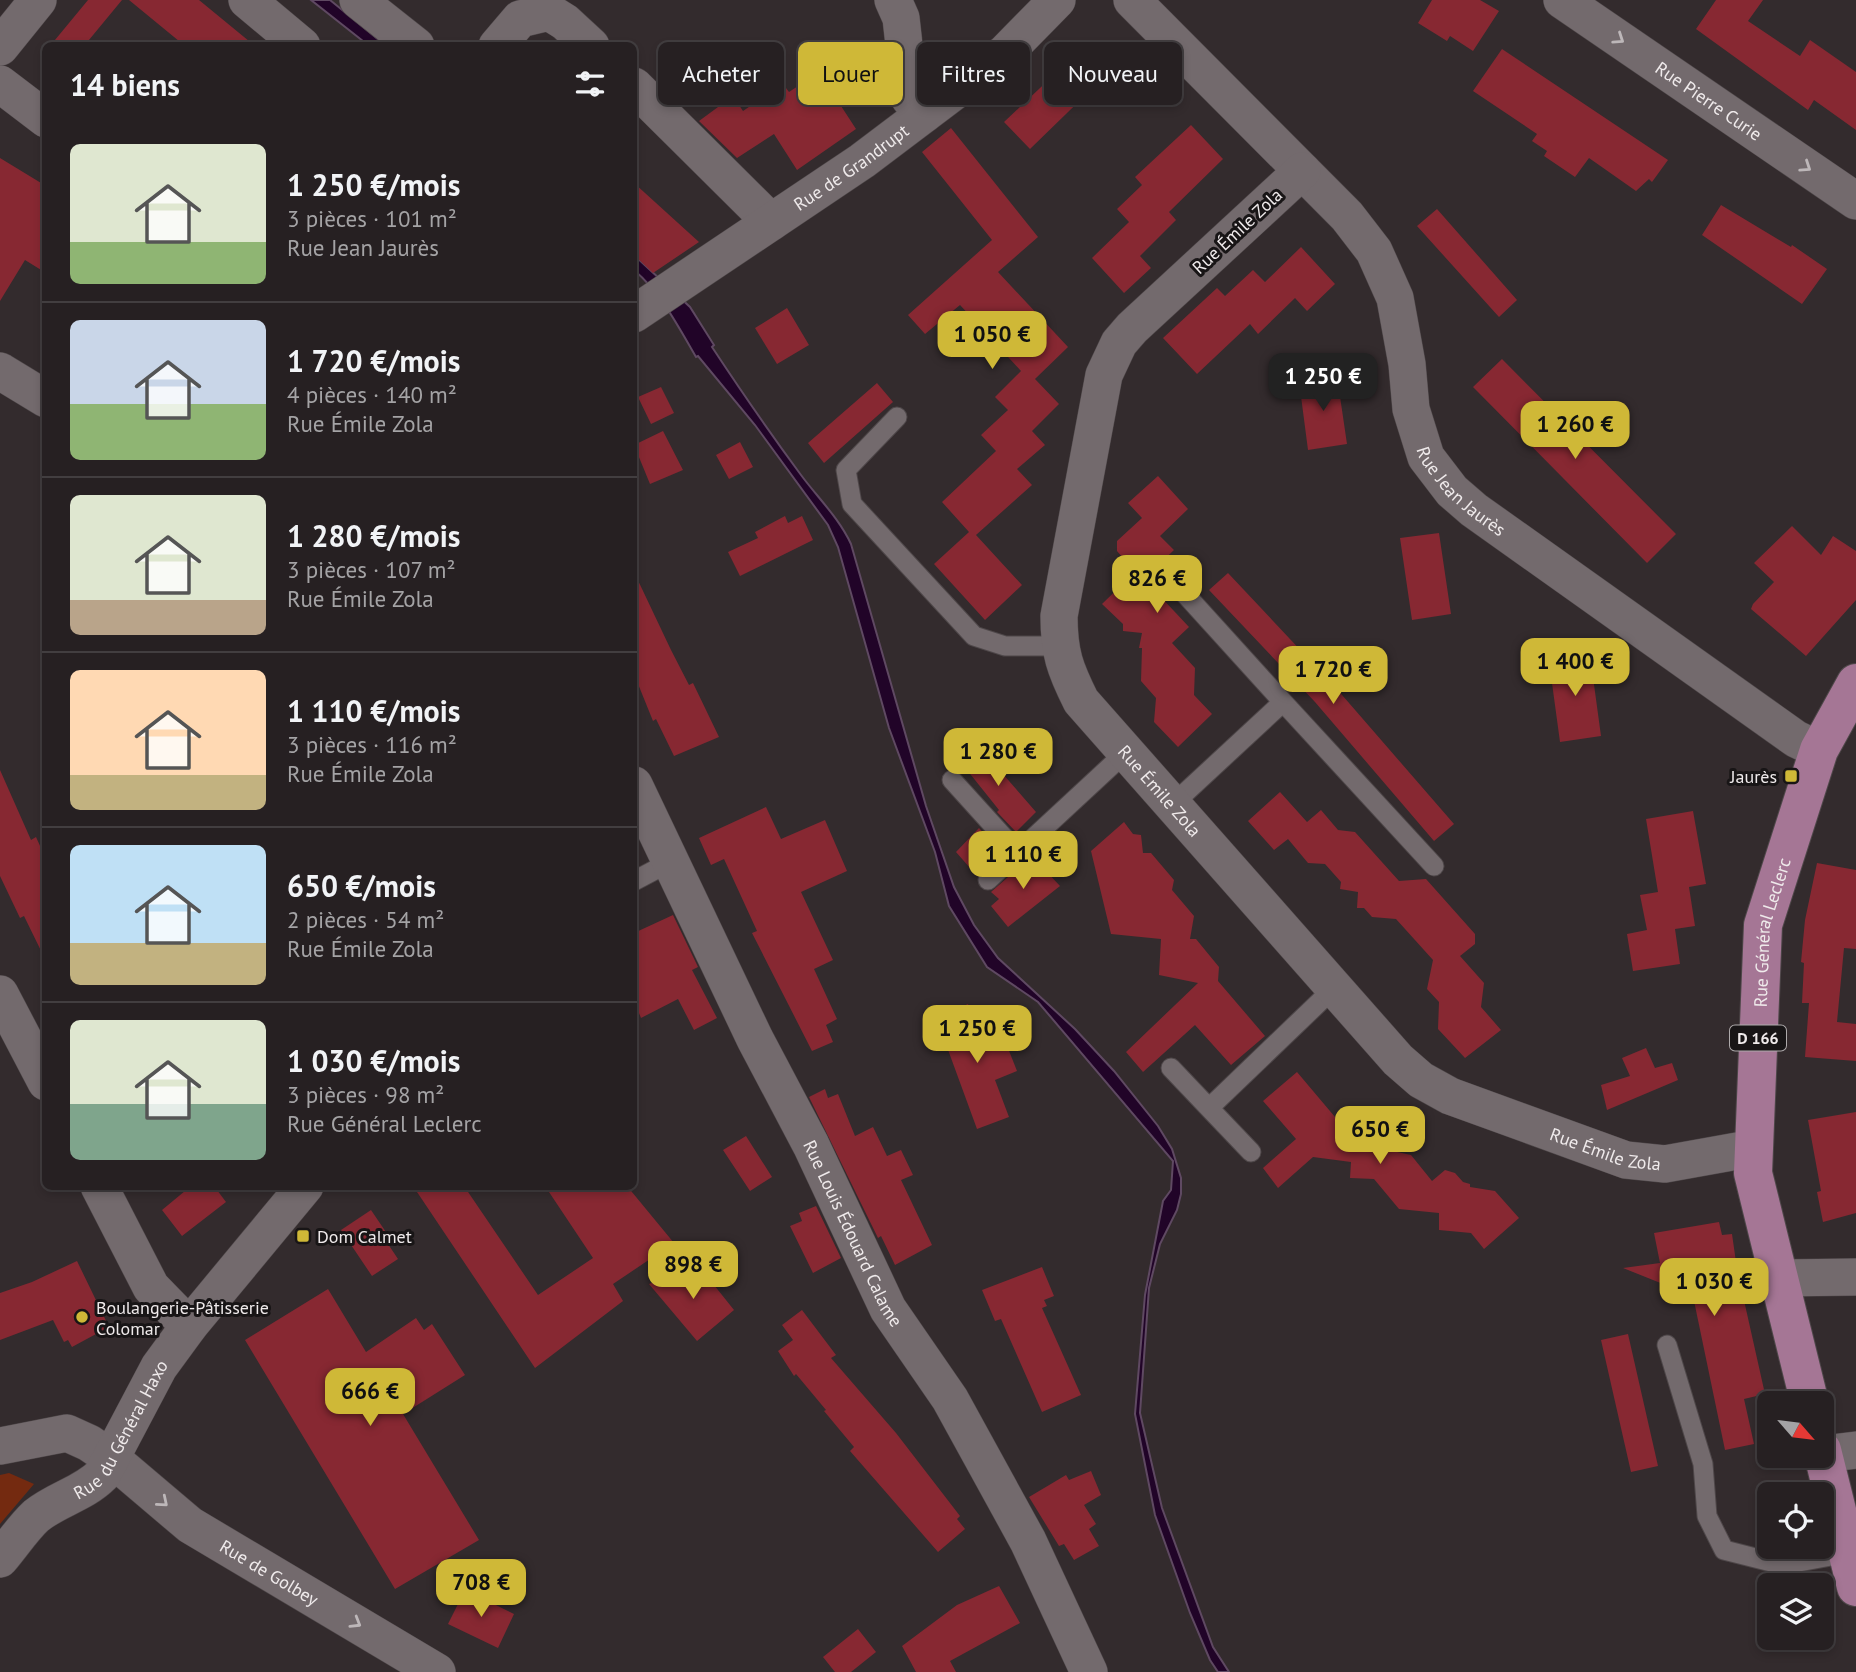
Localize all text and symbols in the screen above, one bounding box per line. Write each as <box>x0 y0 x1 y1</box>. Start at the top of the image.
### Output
one-way arrow <box>1611 31 1624 43</box>
chip: Acheter <box>658 42 784 105</box>
chip: Louer <box>798 42 903 105</box>
chip: Filtres <box>917 42 1030 105</box>
chip: Nouveau <box>1044 42 1182 105</box>
street label: Rue Pierre Curie <box>1651 56 1767 145</box>
text: 14 biens <box>70 65 180 104</box>
icon: filters <box>571 65 609 103</box>
street label: Rue de Grandrupt <box>789 119 913 215</box>
one-way arrow <box>1798 159 1811 171</box>
text: 1 250 €/mois <box>287 165 460 204</box>
icon: home <box>126 172 210 256</box>
street label: Rue Émile Zola <box>1187 183 1287 279</box>
text: 3 pièces · 101 m² <box>287 204 457 233</box>
text: Rue Jean Jaurès <box>287 233 439 262</box>
pin: 1 050 € <box>927 312 1057 371</box>
text: 1 050 € <box>954 319 1030 348</box>
text: 1 720 €/mois <box>287 341 460 380</box>
icon: home <box>126 348 210 432</box>
pin: 1 250 € <box>1258 354 1388 413</box>
text: 1 250 € <box>1285 361 1361 390</box>
text: 4 pièces · 140 m² <box>287 380 457 409</box>
pin: 1 260 € <box>1510 402 1640 461</box>
text: Rue Émile Zola <box>287 409 434 438</box>
text: 1 260 € <box>1537 409 1613 438</box>
street label: Rue Jean Jaurès <box>1412 444 1511 541</box>
text: 1 280 €/mois <box>287 516 460 555</box>
icon: home <box>126 523 210 607</box>
text: 3 pièces · 107 m² <box>287 555 456 584</box>
pin: 826 € <box>1108 556 1206 615</box>
text: 826 € <box>1128 563 1186 592</box>
text: Rue Émile Zola <box>287 584 434 613</box>
pin: 1 400 € <box>1510 638 1640 698</box>
pin: 1 720 € <box>1268 646 1398 706</box>
text: 1 400 € <box>1537 646 1613 675</box>
text: 1 720 € <box>1295 654 1371 683</box>
text: 1 110 €/mois <box>287 691 460 730</box>
icon: home <box>126 698 210 782</box>
pin: 1 280 € <box>933 728 1063 788</box>
text: 3 pièces · 116 m² <box>287 730 457 759</box>
text: 1 280 € <box>960 736 1036 765</box>
street label: Rue Émile Zola <box>1113 740 1207 841</box>
text: Rue Émile Zola <box>287 759 434 788</box>
place label: Jaurès <box>1729 765 1777 788</box>
marker: Jaurès <box>1783 768 1799 784</box>
pin: 1 110 € <box>958 832 1088 891</box>
text: 1 110 € <box>985 839 1061 868</box>
street label: Rue Général Leclerc <box>1748 855 1795 1008</box>
text: 650 €/mois <box>287 866 436 905</box>
icon: home <box>126 873 210 957</box>
text: 2 pièces · 54 m² <box>287 905 444 934</box>
text: Rue Émile Zola <box>287 934 434 963</box>
pin: 1 250 € <box>912 1006 1042 1065</box>
text: 1 250 € <box>939 1013 1015 1042</box>
road number: D 166 <box>1730 1026 1786 1050</box>
text: 1 030 €/mois <box>287 1041 460 1080</box>
icon: home <box>126 1048 210 1132</box>
text: 3 pièces · 98 m² <box>287 1080 444 1109</box>
pin: 650 € <box>1331 1106 1429 1166</box>
text: Rue Général Leclerc <box>287 1109 482 1138</box>
text: 650 € <box>1351 1114 1409 1143</box>
street label: Rue Émile Zola <box>1547 1122 1662 1175</box>
street label: Rue Louis Édouard Calame <box>799 1136 908 1331</box>
place label: Dom Calmet <box>317 1225 412 1248</box>
marker: Dom Calmet <box>295 1228 311 1244</box>
pin: 898 € <box>644 1242 742 1301</box>
text: 898 € <box>664 1249 722 1278</box>
pin: 1 030 € <box>1649 1258 1779 1318</box>
text: 1 030 € <box>1676 1266 1752 1295</box>
place label: Boulangerie-Pâtisserie Colomar <box>96 1296 269 1340</box>
marker: Boulangerie-Pâtisserie Colomar <box>74 1309 90 1325</box>
street label: Rue du Général Haxo <box>69 1355 172 1504</box>
pin: 666 € <box>321 1368 419 1428</box>
text: 666 € <box>341 1376 399 1405</box>
north arrow <box>1757 1391 1834 1468</box>
map controls <box>1757 1391 1834 1650</box>
button: locate <box>1757 1482 1834 1559</box>
one-way arrow <box>155 1494 168 1506</box>
street label: Rue de Golbey <box>216 1534 323 1611</box>
pin: 708 € <box>432 1560 530 1619</box>
text: 708 € <box>452 1567 510 1596</box>
button: layers <box>1757 1573 1834 1650</box>
one-way arrow <box>348 1615 361 1628</box>

